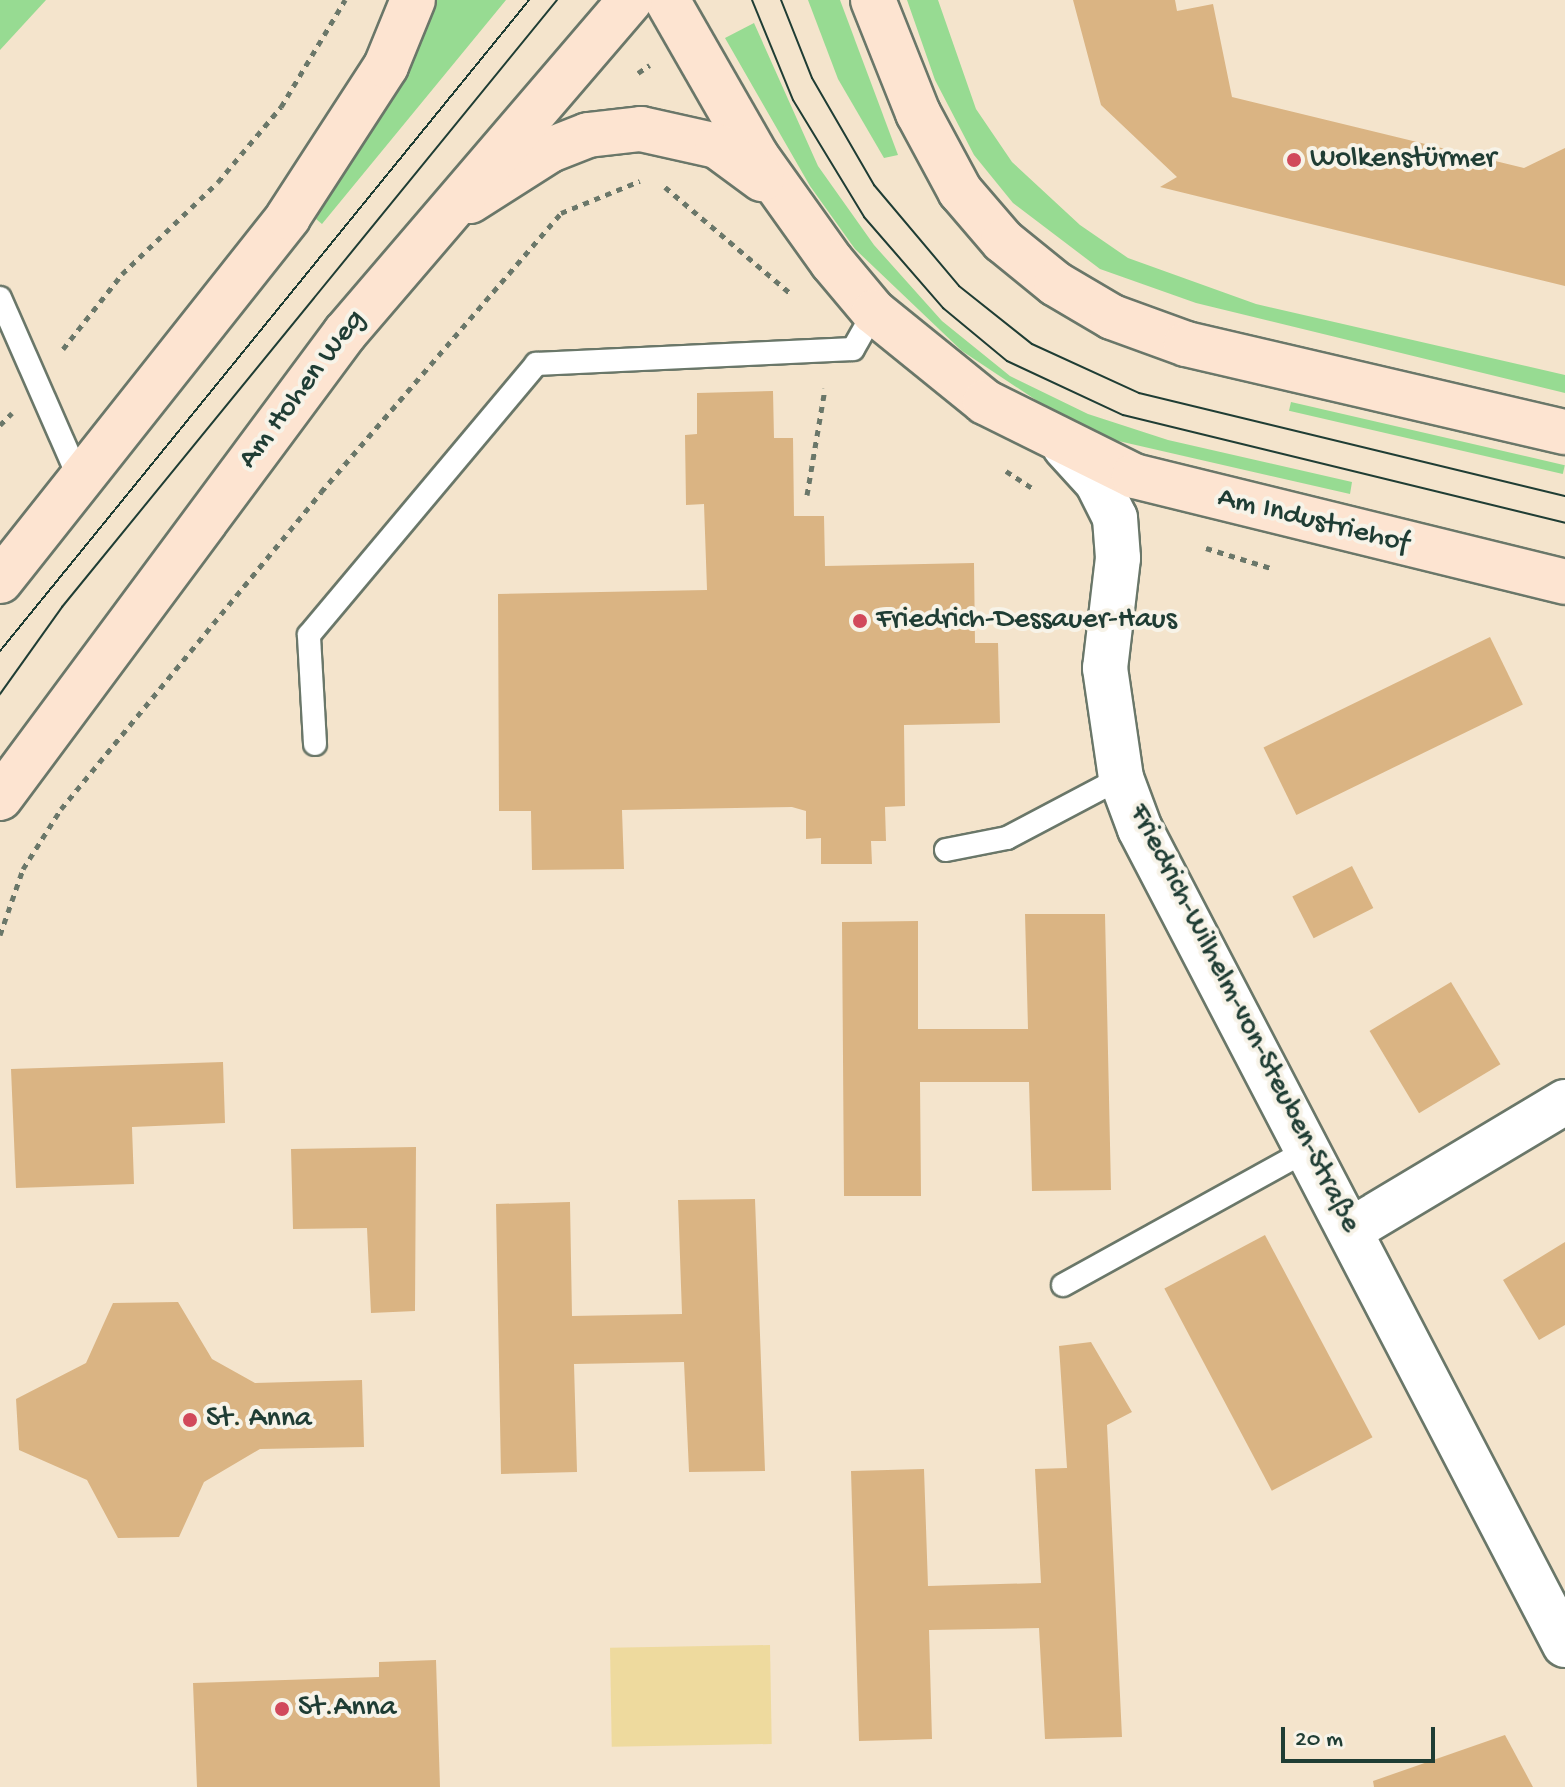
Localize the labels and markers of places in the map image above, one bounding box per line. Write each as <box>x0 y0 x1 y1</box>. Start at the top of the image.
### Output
place label: Wolkenstürmer <box>1310 142 1496 178</box>
marker: Wolkenstürmer <box>1285 151 1303 169</box>
place label: Friedrich-Dessauer-Haus <box>876 603 1177 639</box>
marker: Friedrich-Dessauer-Haus <box>851 612 869 630</box>
place label: St. Anna <box>206 1402 312 1438</box>
marker: St. Anna <box>181 1411 199 1429</box>
place label: St.Anna <box>298 1691 396 1727</box>
marker: St.Anna <box>273 1700 291 1718</box>

